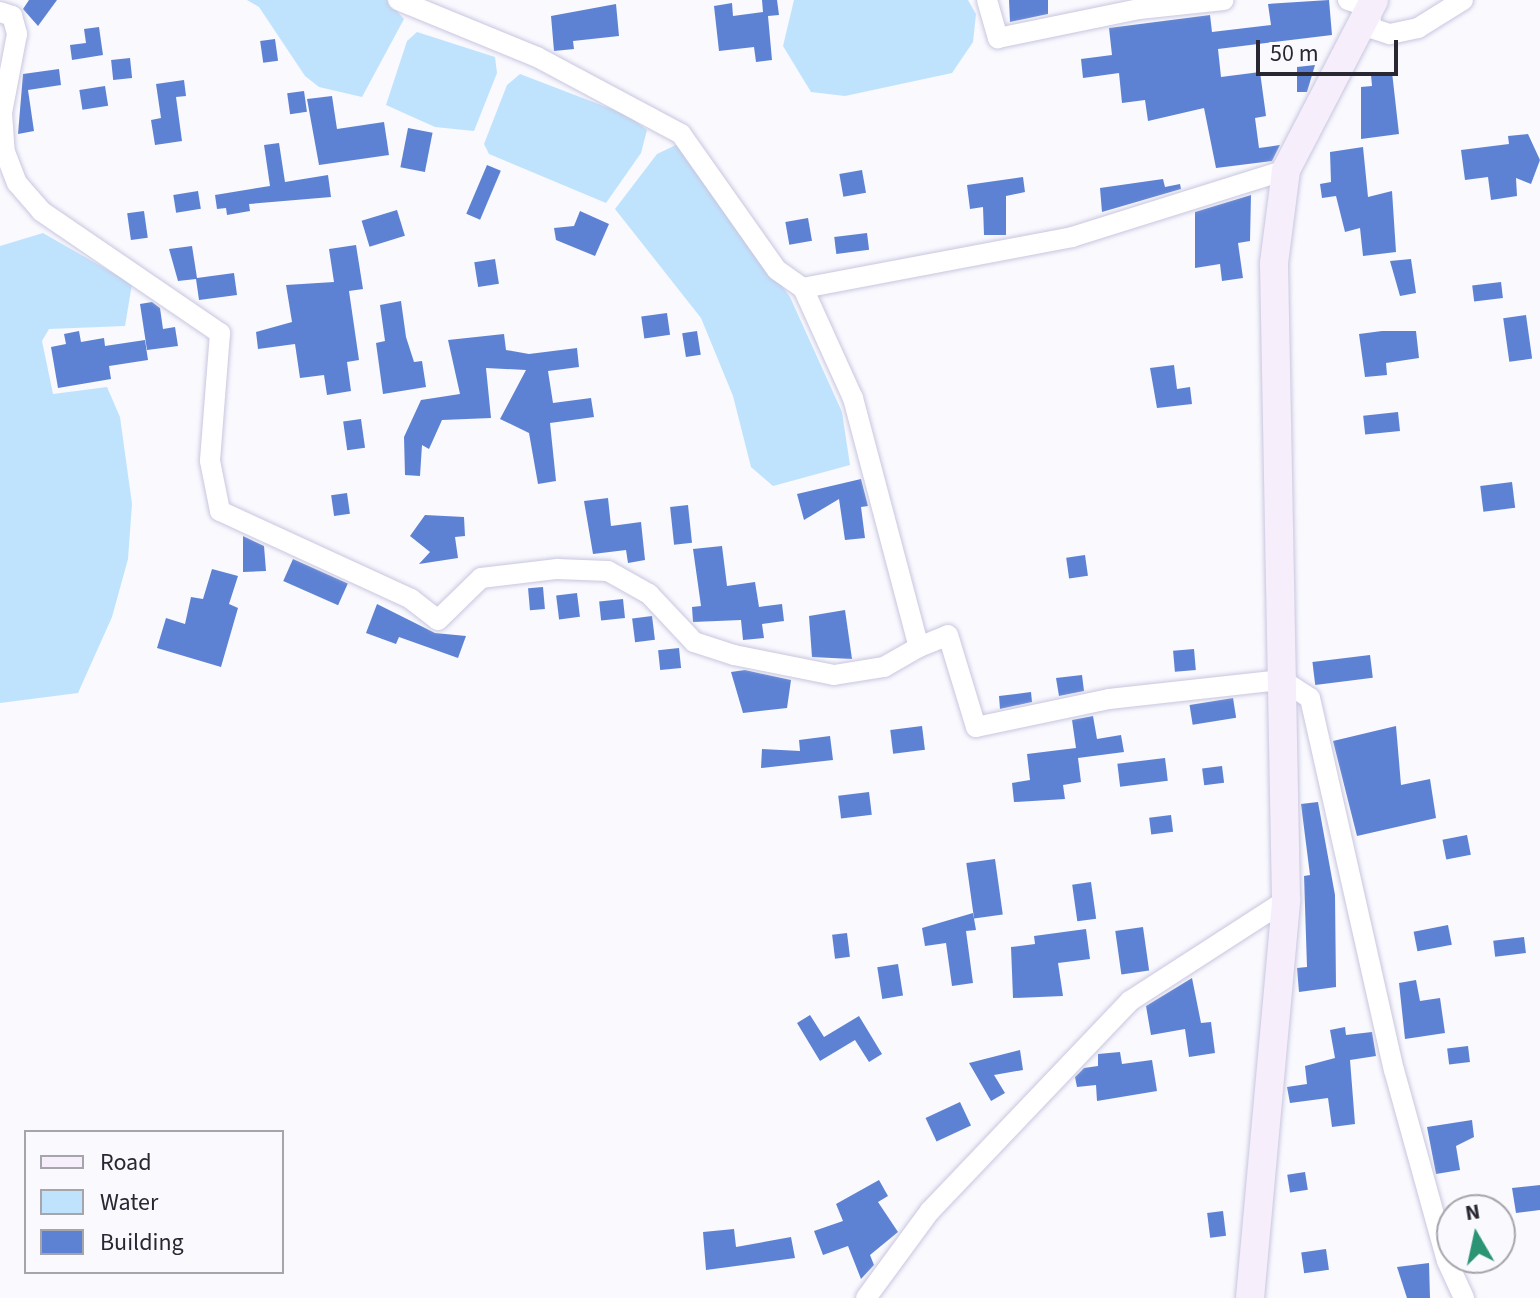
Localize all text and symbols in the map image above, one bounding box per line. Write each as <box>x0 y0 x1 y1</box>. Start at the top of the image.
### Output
scale bar <box>1260 24 1402 74</box>
text: 50 m <box>1270 36 1319 71</box>
legend <box>24 1130 284 1274</box>
text: Road <box>100 1145 152 1180</box>
text: Water <box>100 1185 158 1220</box>
north arrow <box>1436 1194 1516 1274</box>
text: N <box>1463 1195 1482 1229</box>
text: Building <box>100 1225 184 1260</box>

